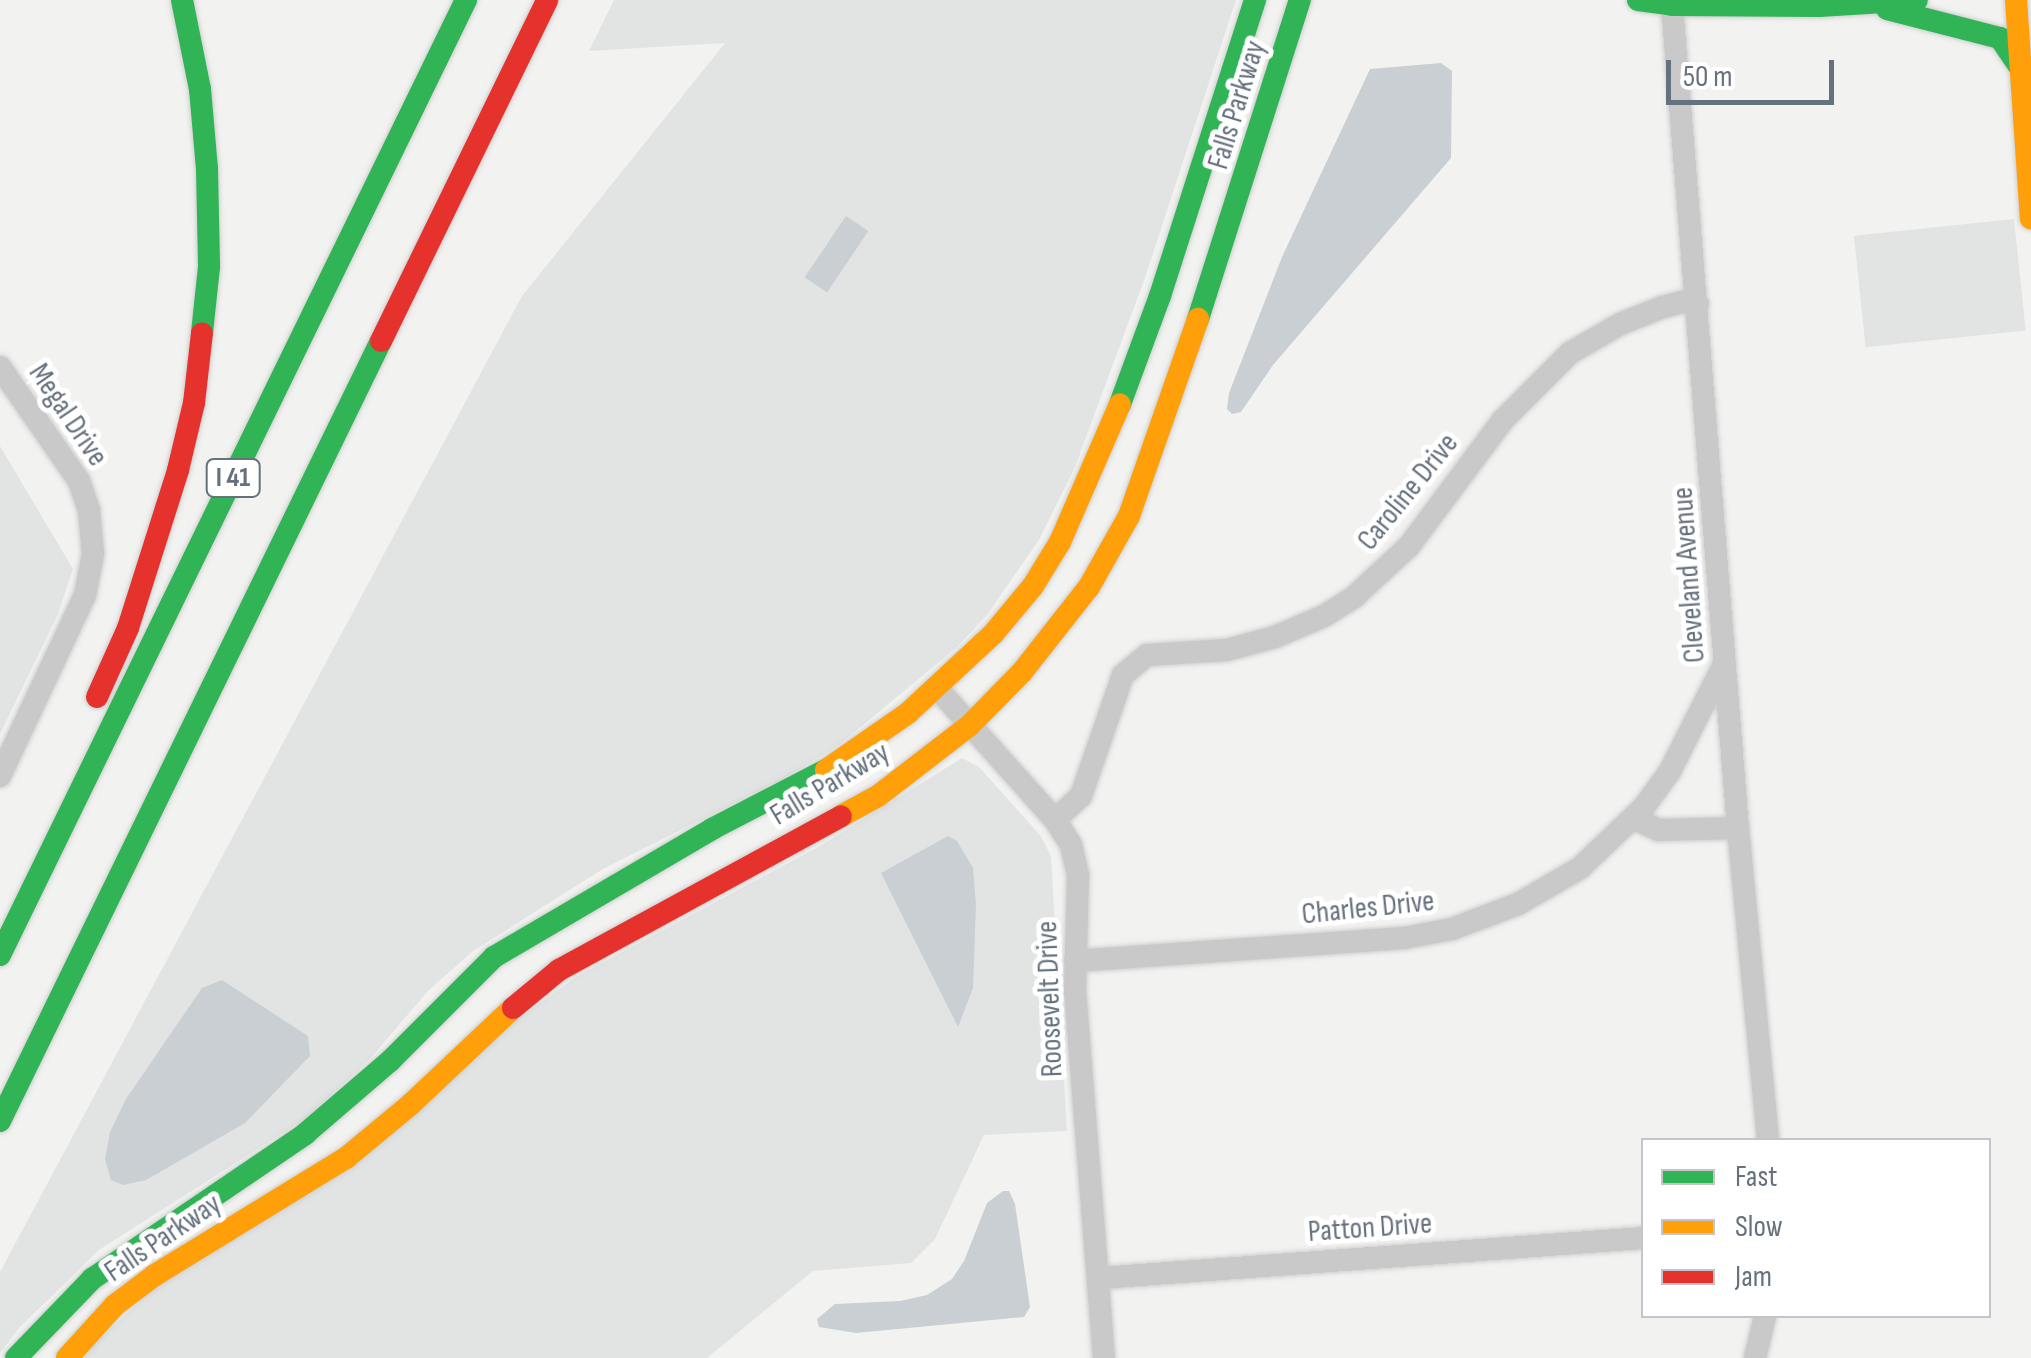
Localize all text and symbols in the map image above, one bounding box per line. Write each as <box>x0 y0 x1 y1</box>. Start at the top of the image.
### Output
street label: Falls Parkway <box>1200 36 1274 174</box>
scale bar <box>1671 40 1838 102</box>
text: 50 m <box>1683 59 1732 95</box>
street label: Megal Drive <box>21 357 115 473</box>
street label: Caroline Drive <box>1350 426 1466 558</box>
road number: I 41 <box>206 455 260 501</box>
street label: Cleveland Avenue <box>1665 486 1713 664</box>
street label: Falls Parkway <box>764 734 896 834</box>
street label: Charles Drive <box>1300 883 1436 933</box>
street label: Roosevelt Drive <box>1029 920 1071 1078</box>
legend <box>1641 1138 1991 1318</box>
text: Fast <box>1735 1159 1777 1195</box>
street label: Falls Parkway <box>98 1186 228 1290</box>
street label: Patton Drive <box>1307 1206 1433 1250</box>
text: Slow <box>1735 1209 1783 1245</box>
text: Jam <box>1735 1259 1772 1295</box>

